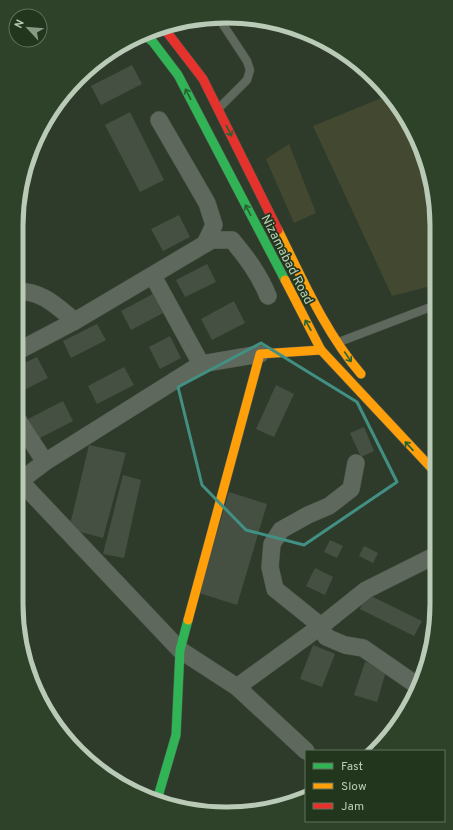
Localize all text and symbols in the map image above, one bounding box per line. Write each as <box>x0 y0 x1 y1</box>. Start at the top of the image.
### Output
north arrow <box>8 8 48 48</box>
text: N <box>12 17 28 31</box>
one-way arrow <box>184 88 191 100</box>
one-way arrow <box>226 125 233 137</box>
one-way arrow <box>244 204 251 216</box>
street label: Nizamabad Road <box>257 212 316 308</box>
one-way arrow <box>304 319 311 331</box>
one-way arrow <box>344 351 352 363</box>
one-way arrow <box>404 441 414 451</box>
legend <box>305 750 445 822</box>
text: Fast <box>341 759 363 775</box>
text: Slow <box>341 779 367 795</box>
text: Jam <box>341 799 364 815</box>

